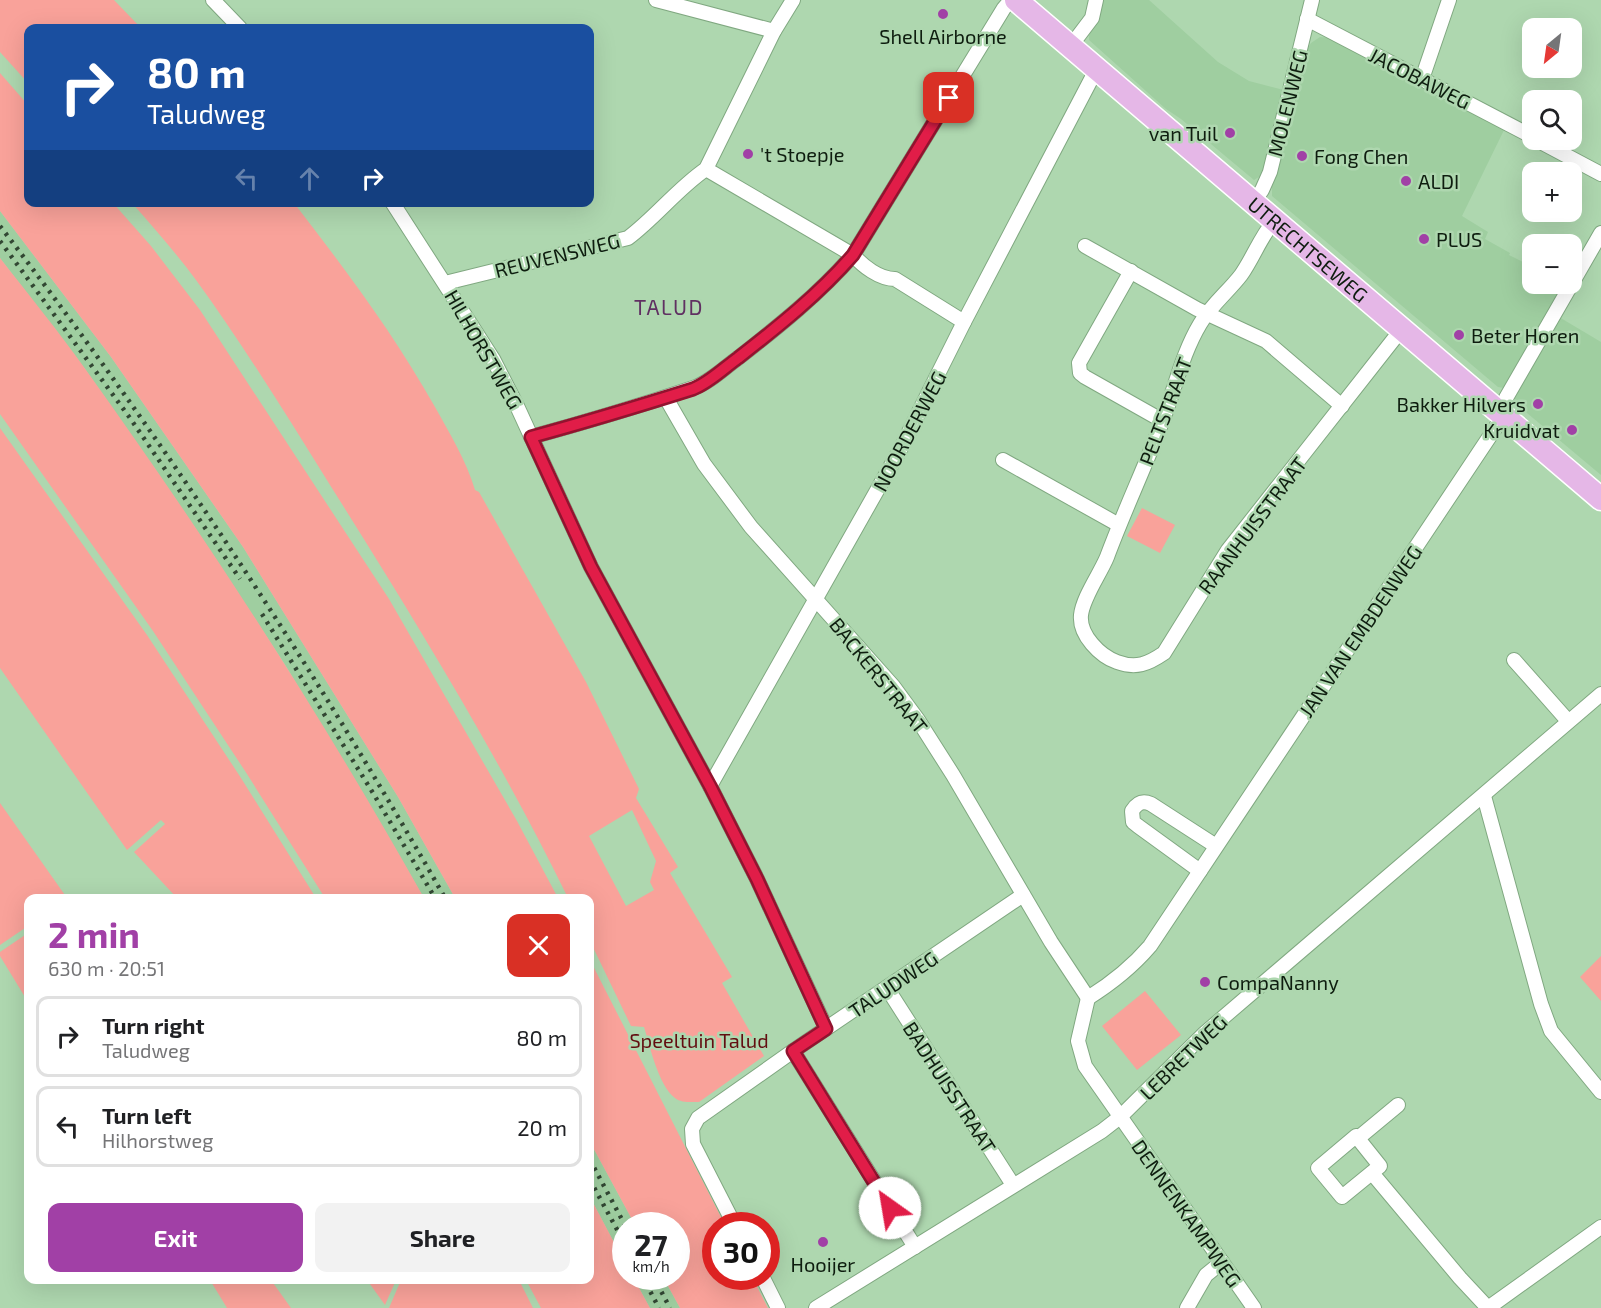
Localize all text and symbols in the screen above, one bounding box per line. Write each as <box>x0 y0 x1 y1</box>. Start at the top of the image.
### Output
marker: Shell Airborne <box>936 7 950 21</box>
north arrow <box>1522 18 1582 78</box>
map controls <box>1522 18 1582 294</box>
place label: Shell Airborne <box>879 24 1007 48</box>
street label: JACOBAWEG <box>1365 42 1475 114</box>
text: 80 m <box>147 46 246 96</box>
street label: MOLENWEG <box>1262 47 1312 159</box>
icon: right <box>48 48 126 126</box>
pin <box>923 72 974 123</box>
icon: arrive <box>932 81 965 114</box>
button: search <box>1522 90 1582 150</box>
text: Taludweg <box>147 97 266 129</box>
place label: van Tuil <box>1149 121 1218 145</box>
marker: van Tuil <box>1223 126 1237 140</box>
place label: 't Stoepje <box>760 142 844 166</box>
place label: Fong Chen <box>1314 144 1408 168</box>
marker: 't Stoepje <box>741 147 755 161</box>
marker: Fong Chen <box>1295 149 1309 163</box>
icon: left <box>230 162 263 195</box>
icon: ahead <box>293 162 326 195</box>
icon: right <box>356 162 389 195</box>
button: + <box>1522 162 1582 222</box>
place label: ALDI <box>1418 169 1459 193</box>
marker: ALDI <box>1399 174 1413 188</box>
street label: UTRECHTSEWEG <box>1243 191 1373 307</box>
place label: PLUS <box>1436 227 1482 251</box>
street label: REUVENSWEG <box>492 228 622 282</box>
marker: PLUS <box>1417 232 1431 246</box>
button: − <box>1522 234 1582 294</box>
street label: HILHORSTWEG <box>440 285 528 413</box>
district label: TALUD <box>634 294 704 319</box>
place label: Beter Horen <box>1471 323 1579 347</box>
marker: Beter Horen <box>1452 328 1466 342</box>
street label: PELTSTRAAT <box>1133 353 1197 468</box>
street label: NOORDERWEG <box>867 367 951 495</box>
place label: Bakker Hilvers <box>1397 392 1526 416</box>
marker: Bakker Hilvers <box>1531 397 1545 411</box>
place label: Kruidvat <box>1483 418 1560 442</box>
marker: Kruidvat <box>1565 423 1579 437</box>
street label: RAANHUISSTRAAT <box>1193 452 1311 598</box>
street label: JAN VAN EMBDENWEG <box>1294 540 1426 722</box>
street label: BACKERSTRAAT <box>825 612 933 738</box>
text: 2 min <box>48 912 140 955</box>
button: close <box>507 914 570 977</box>
street label: TALUDWEG <box>844 946 942 1022</box>
text: 630 m · 20:51 <box>48 956 165 980</box>
place label: CompaNanny <box>1217 970 1339 994</box>
marker: CompaNanny <box>1198 975 1212 989</box>
street label: LEBRETWEG <box>1134 1010 1232 1104</box>
text: Turn right <box>102 1012 204 1038</box>
street label: BADHUISSTRAAT <box>899 1017 1002 1158</box>
icon: right <box>51 1020 84 1053</box>
text: 80 m <box>516 1024 567 1050</box>
park label: Speeltuin Talud <box>629 1028 769 1052</box>
text: Taludweg <box>102 1038 190 1062</box>
text: Turn left <box>102 1102 191 1128</box>
icon: left <box>51 1110 84 1143</box>
text: 20 m <box>517 1114 567 1140</box>
text: Hilhorstweg <box>102 1128 213 1152</box>
street label: DENNENKAMPWEG <box>1127 1135 1247 1291</box>
position arrow <box>858 1176 922 1240</box>
button: Exit <box>48 1203 303 1272</box>
button: Share <box>315 1203 570 1272</box>
speed limit sign: 30 <box>702 1212 780 1290</box>
text: 27 <box>634 1226 668 1262</box>
marker: Hooijer <box>816 1235 830 1249</box>
place label: Hooijer <box>791 1252 855 1276</box>
text: km/h <box>632 1257 670 1275</box>

